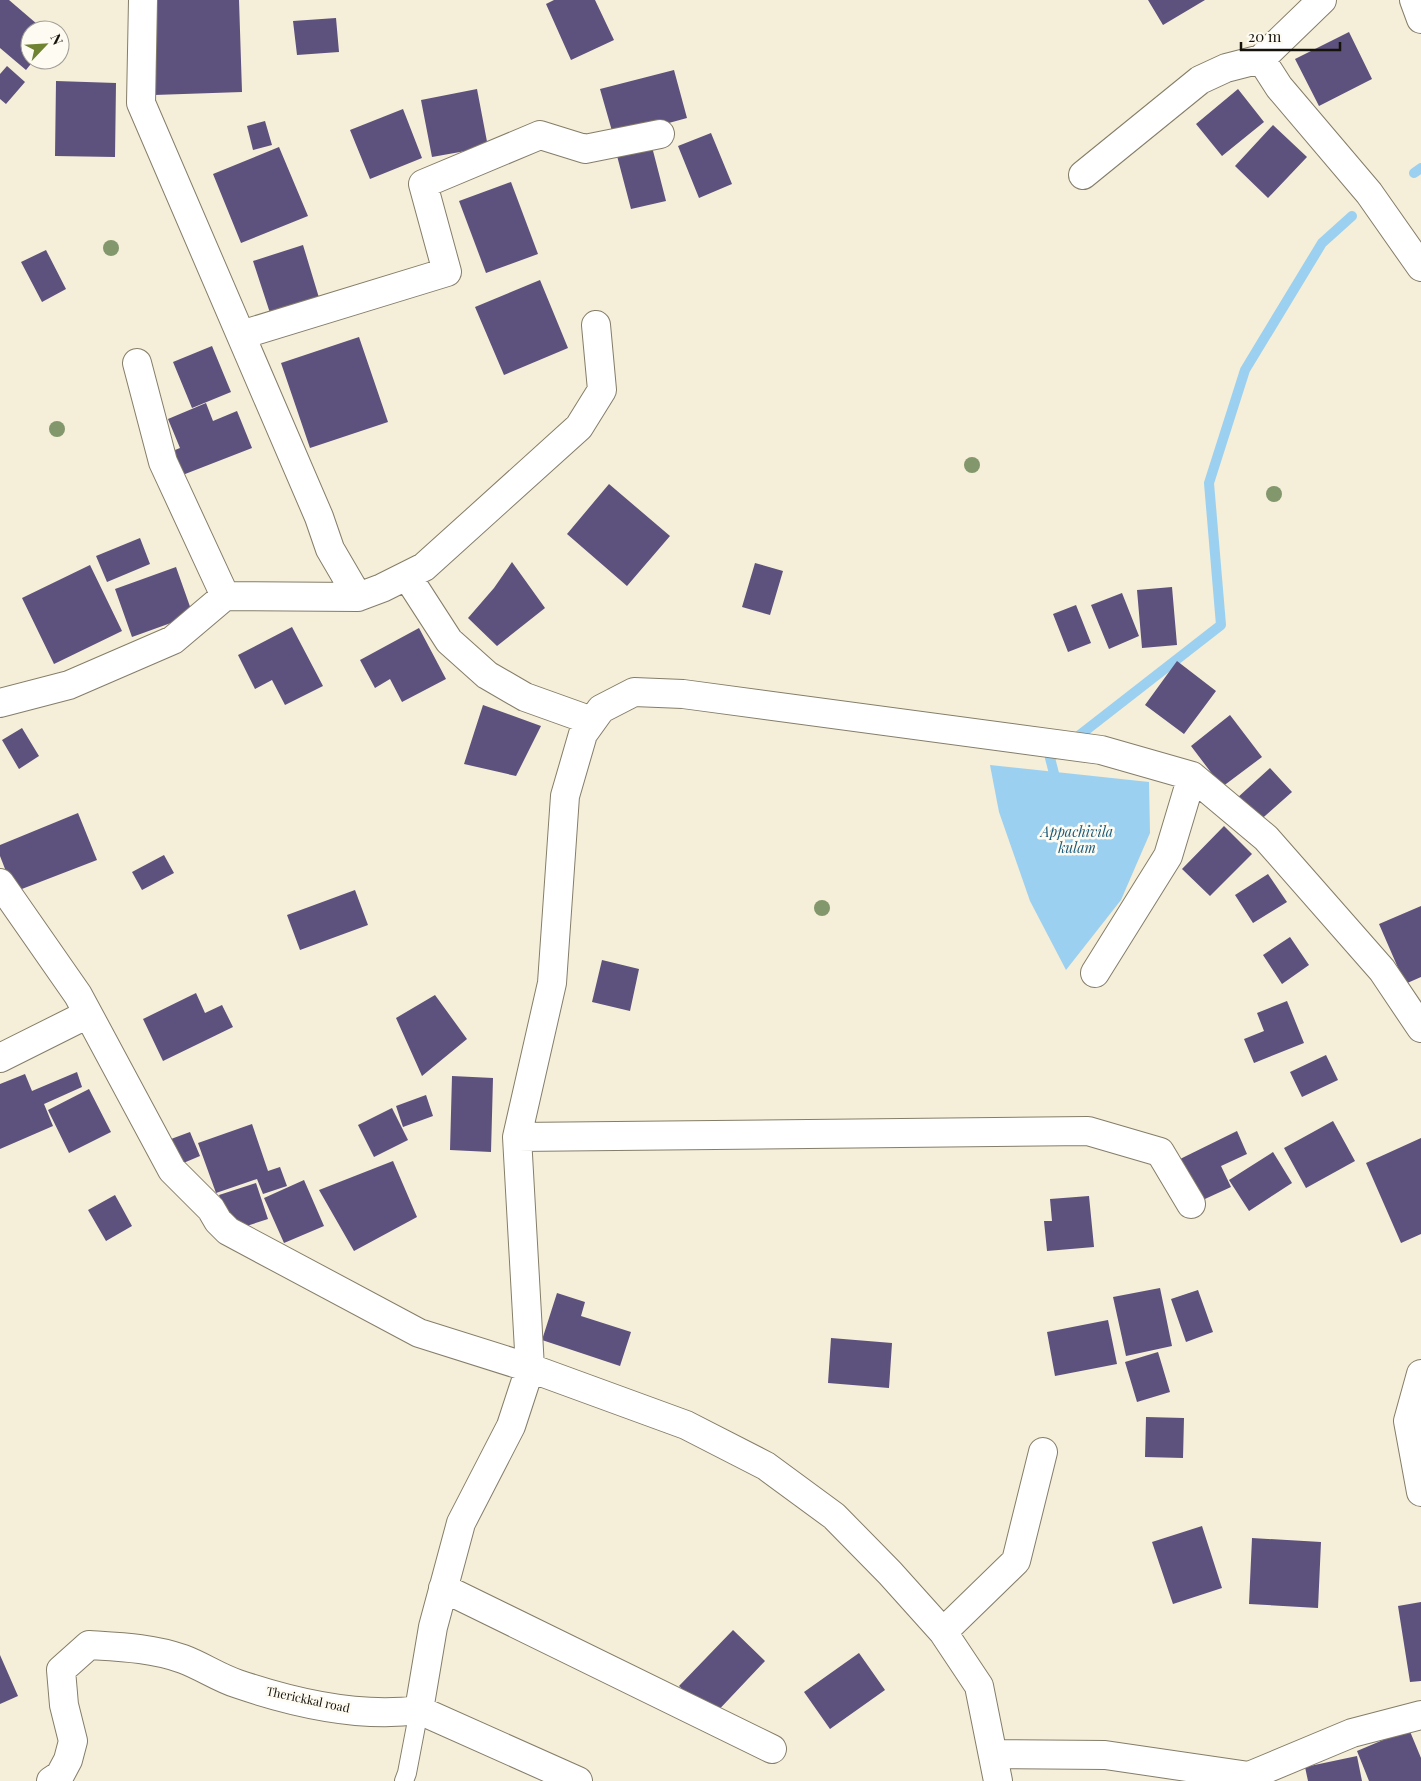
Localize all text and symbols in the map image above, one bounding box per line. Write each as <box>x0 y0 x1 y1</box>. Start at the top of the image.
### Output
north arrow <box>20 20 70 70</box>
scale bar <box>1241 20 1340 52</box>
text: 20 m <box>1248 26 1282 46</box>
text: N <box>46 31 68 48</box>
water label: Appachivila kulam <box>1039 822 1113 857</box>
street label: Therickkal road <box>265 1682 351 1716</box>

